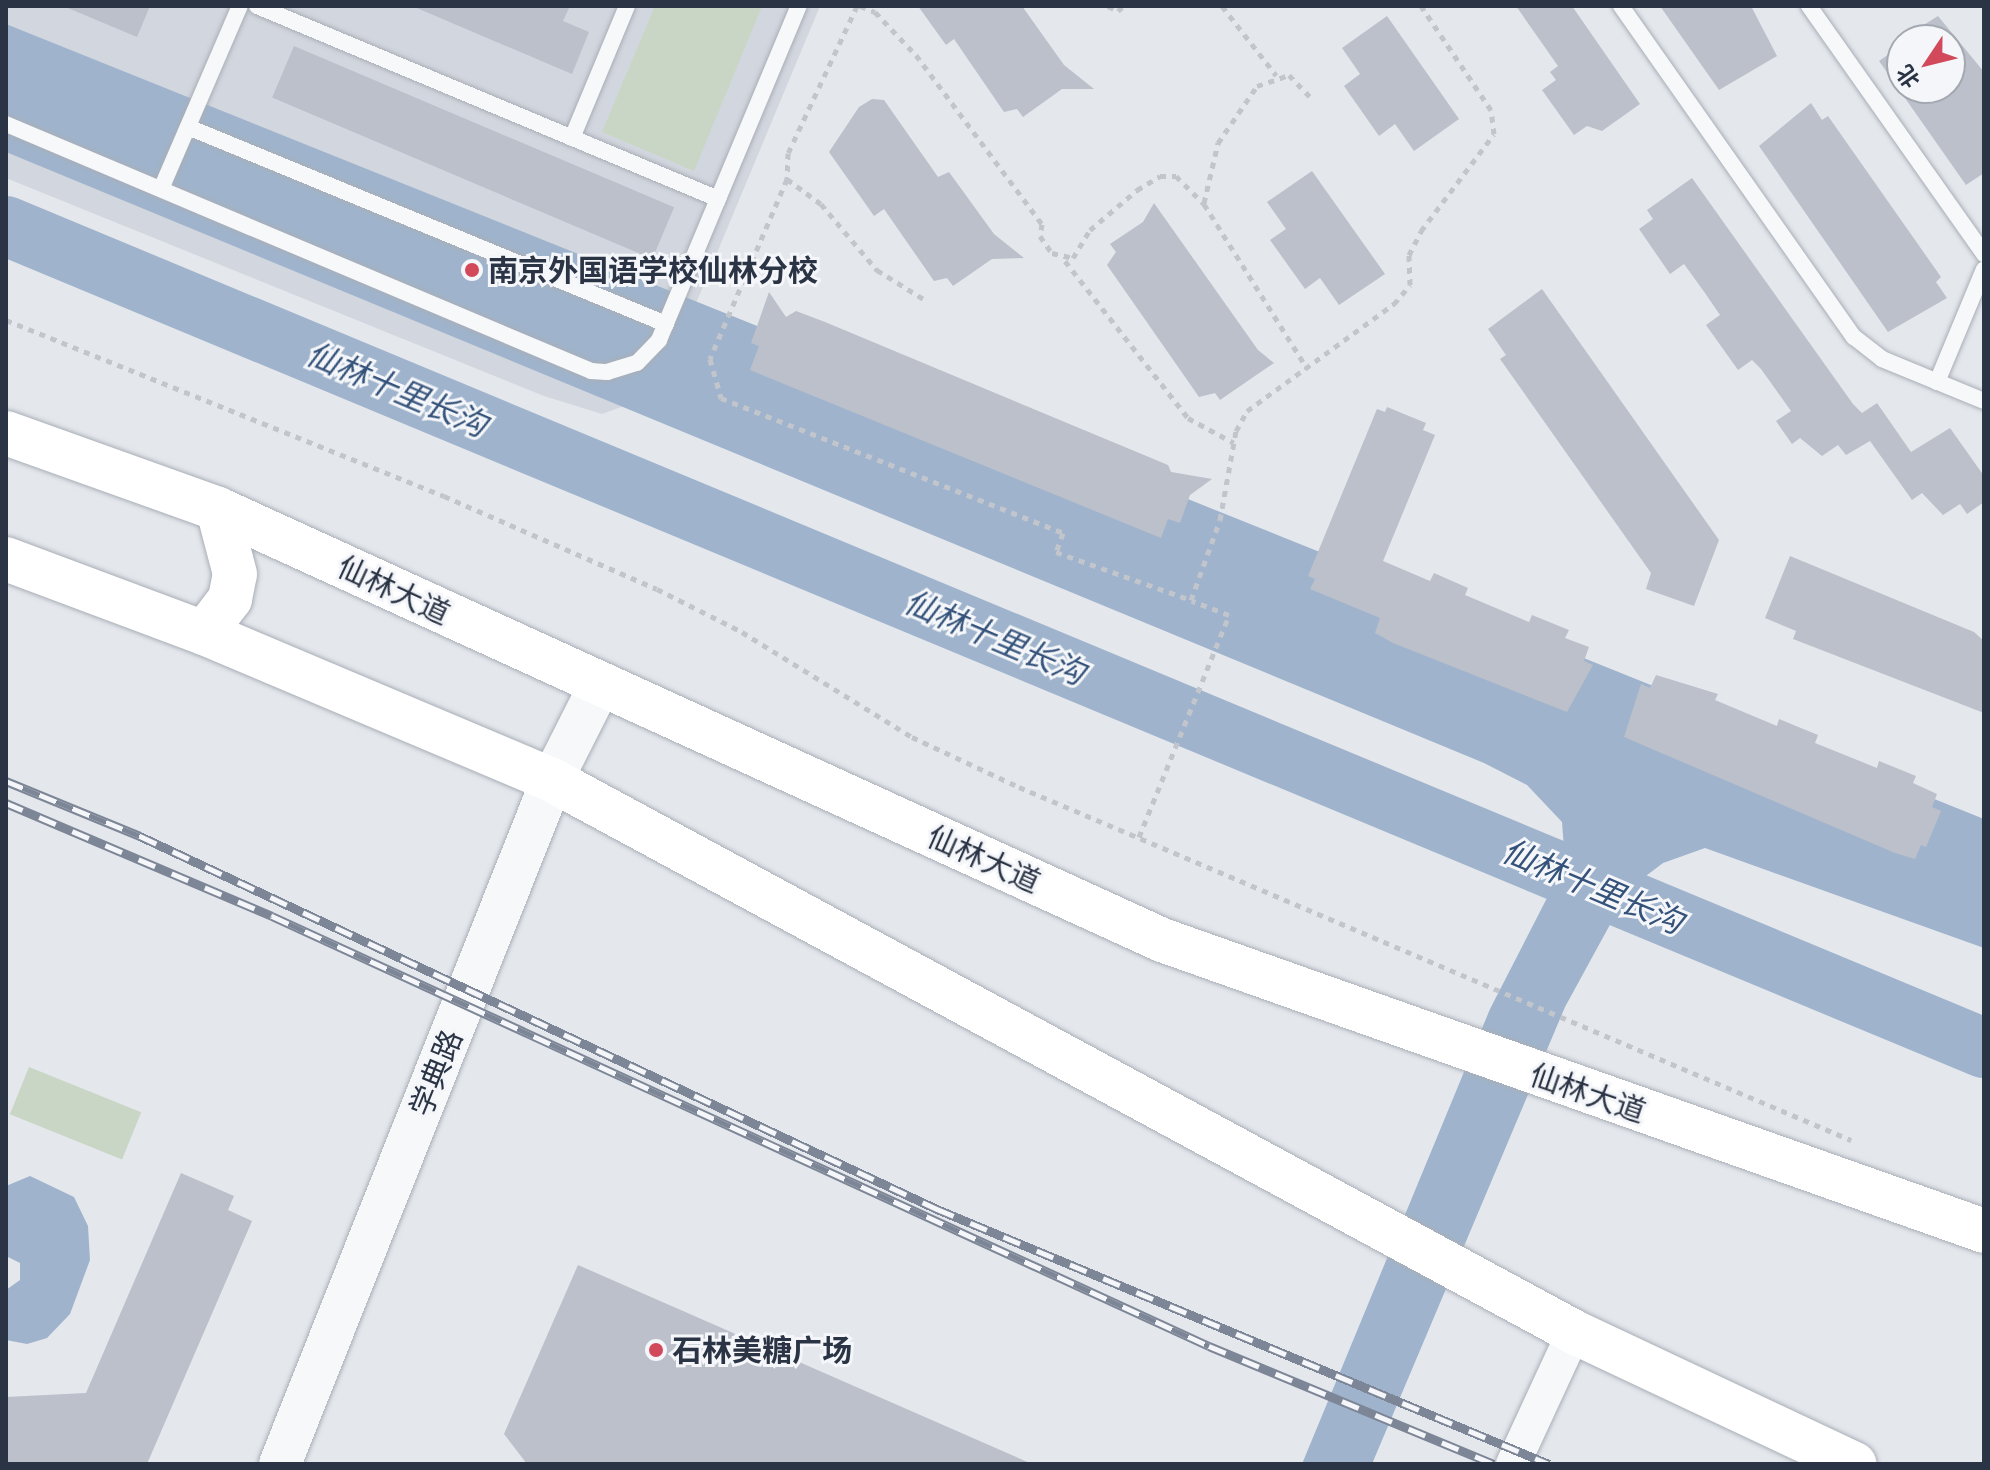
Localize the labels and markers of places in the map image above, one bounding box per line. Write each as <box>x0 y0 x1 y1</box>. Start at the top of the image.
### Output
place label: 南京外国语学校仙林分校 <box>488 252 818 288</box>
marker: 南京外国语学校仙林分校 <box>463 261 481 279</box>
place label: 石林美糖广场 <box>672 1332 852 1368</box>
marker: 石林美糖广场 <box>647 1341 665 1359</box>

